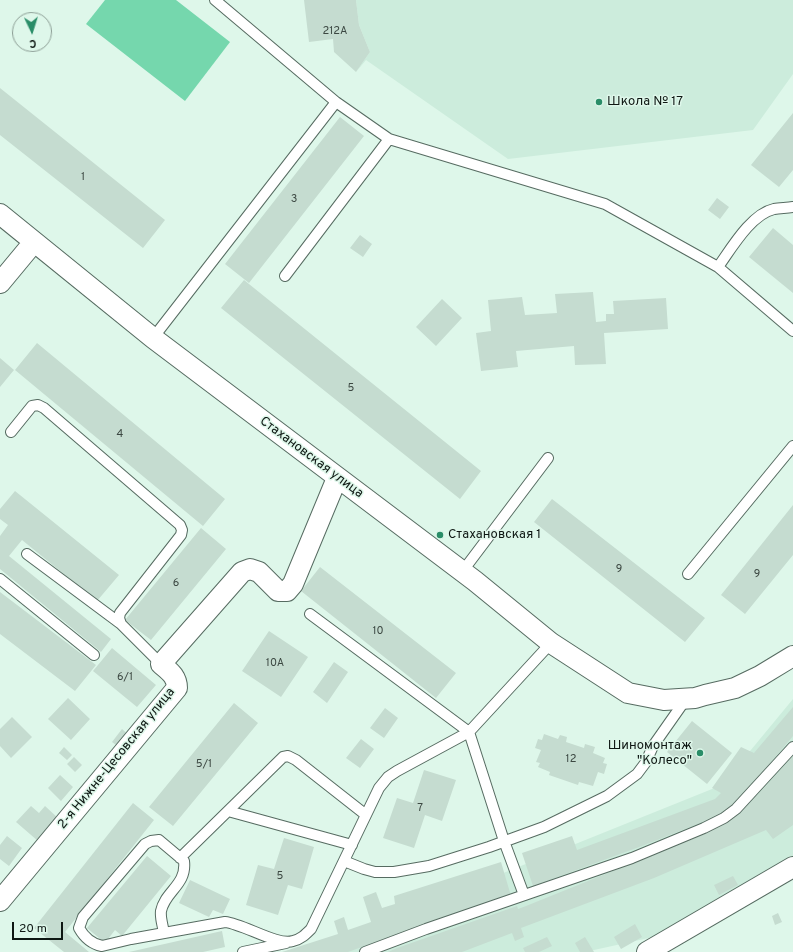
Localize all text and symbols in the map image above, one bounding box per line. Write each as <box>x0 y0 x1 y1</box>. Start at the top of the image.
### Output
north arrow <box>12 12 52 52</box>
house number: 212А <box>322 25 348 39</box>
text: С <box>29 36 37 50</box>
place label: Школа № 17 <box>607 94 683 110</box>
marker: Школа № 17 <box>594 97 604 107</box>
house number: 1 <box>81 171 85 185</box>
house number: 3 <box>291 193 297 207</box>
house number: 5 <box>348 382 354 396</box>
street label: Стахановская улица <box>256 414 366 502</box>
house number: 4 <box>117 428 123 442</box>
place label: Стахановская 1 <box>448 527 541 543</box>
marker: Стахановская 1 <box>435 530 445 540</box>
house number: 9 <box>616 563 622 577</box>
house number: 9 <box>754 568 760 582</box>
house number: 6 <box>173 577 179 591</box>
house number: 10 <box>372 625 384 639</box>
house number: 10А <box>266 657 284 671</box>
house number: 6/1 <box>117 671 133 685</box>
street label: 2-я Нижне-Цесовская улица <box>55 685 179 833</box>
place label: Шиномонтаж "Колесо" <box>608 738 692 769</box>
marker: Шиномонтаж "Колесо" <box>695 748 705 758</box>
house number: 12 <box>566 753 576 767</box>
house number: 5/1 <box>196 758 212 772</box>
house number: 7 <box>417 802 423 816</box>
house number: 5 <box>277 870 283 884</box>
scale bar <box>14 914 65 940</box>
text: 20 m <box>19 921 47 937</box>

